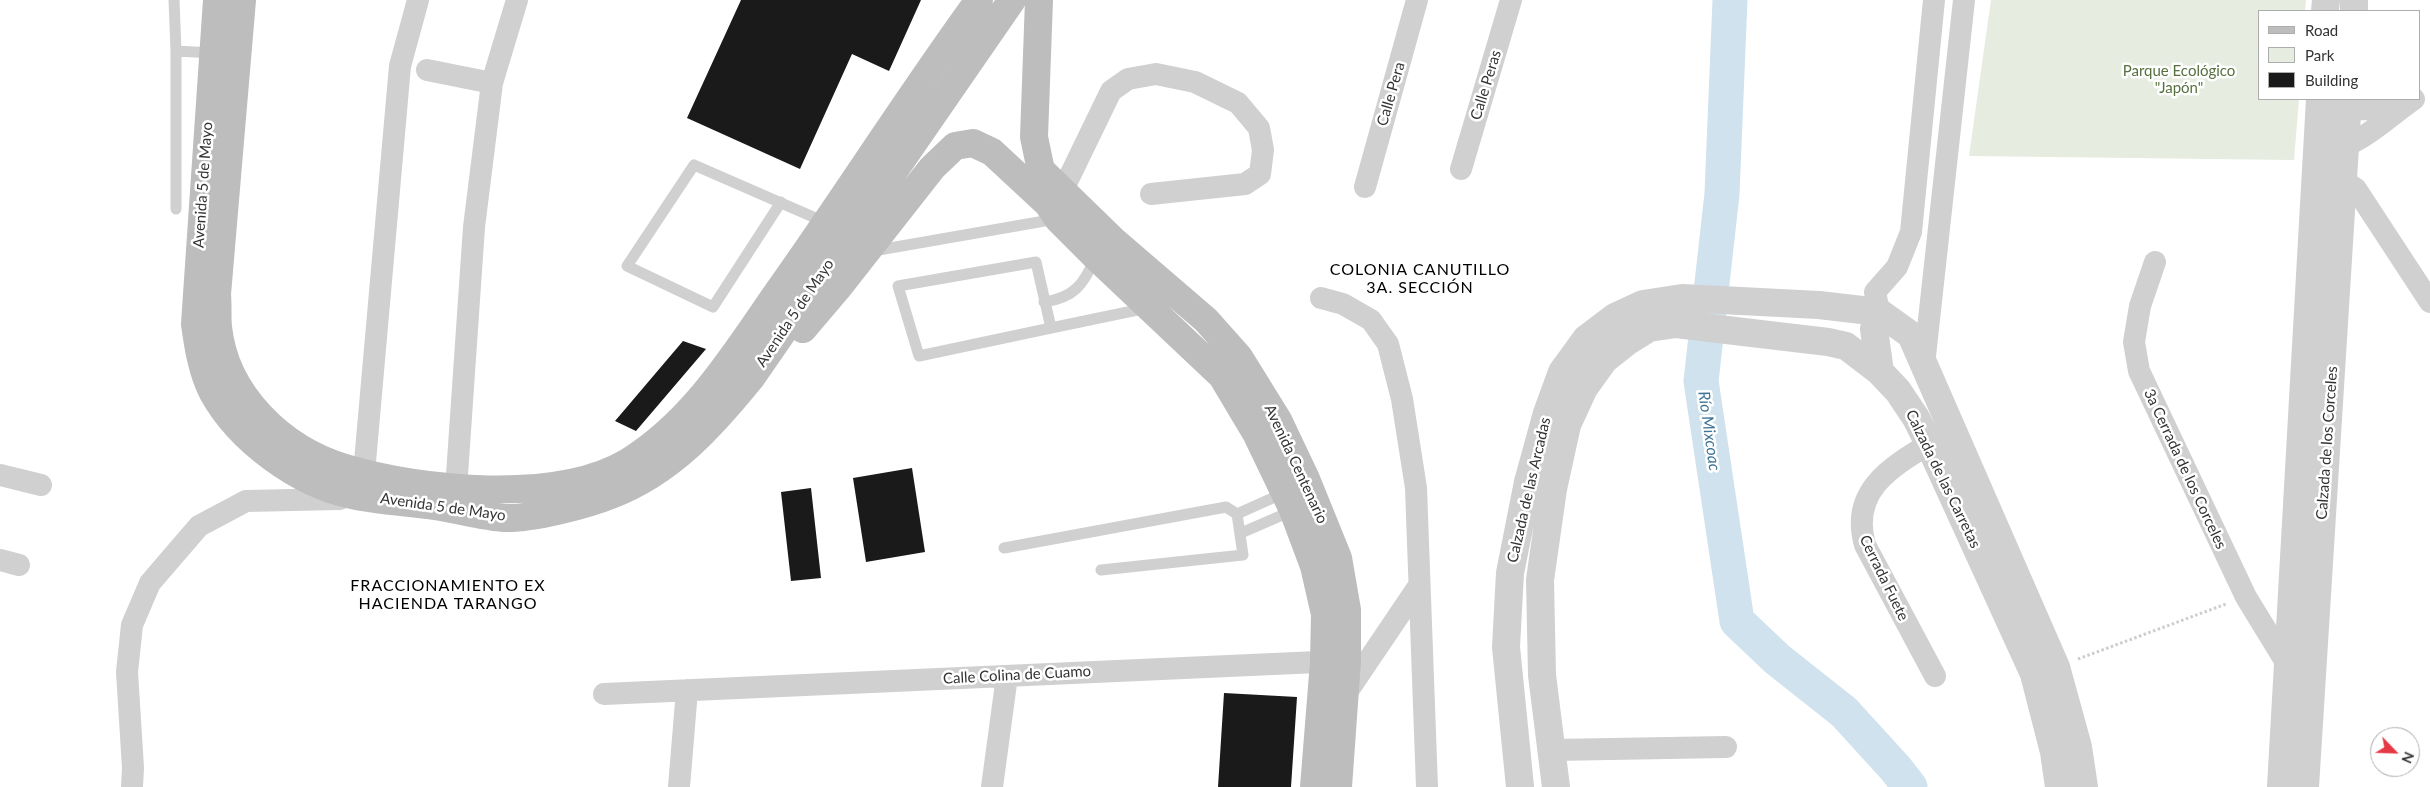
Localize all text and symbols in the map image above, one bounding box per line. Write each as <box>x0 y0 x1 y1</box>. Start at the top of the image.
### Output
legend <box>2258 10 2420 100</box>
text: Road <box>2305 21 2338 39</box>
text: Park <box>2305 46 2334 64</box>
street label: Calle Peras <box>1467 48 1505 122</box>
street label: Calle Pera <box>1373 60 1409 128</box>
park label: Parque Ecológico "Japón" <box>2123 62 2235 97</box>
text: Building <box>2305 71 2358 89</box>
street label: Avenida 5 de Mayo <box>190 121 216 249</box>
street label: Avenida 5 de Mayo <box>752 256 838 370</box>
district label: COLONIA CANUTILLO 3A. SECCIÓN <box>1328 260 1512 298</box>
street label: Calzada de los Corceles <box>2313 366 2341 520</box>
street label: 3a Cerrada de los Corceles <box>2140 386 2230 552</box>
water label: Río Mixcoac <box>1694 390 1724 472</box>
street label: Avenida Centenario <box>1261 402 1331 526</box>
street label: Calzada de las Carretas <box>1902 407 1984 551</box>
street label: Calzada de las Arcadas <box>1504 416 1554 564</box>
street label: Avenida 5 de Mayo <box>379 489 507 525</box>
street label: Cerrada Fuete <box>1855 532 1913 624</box>
district label: FRACCIONAMIENTO EX HACIENDA TARANGO <box>348 576 548 614</box>
street label: Calle Colina de Cuamo <box>943 662 1091 688</box>
north arrow <box>2370 727 2420 777</box>
text: N <box>2398 750 2418 766</box>

